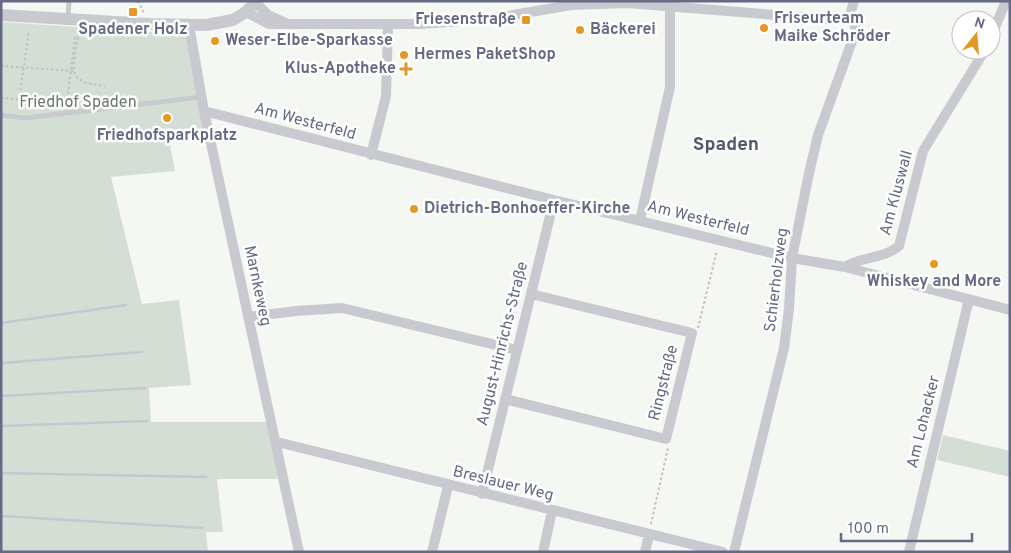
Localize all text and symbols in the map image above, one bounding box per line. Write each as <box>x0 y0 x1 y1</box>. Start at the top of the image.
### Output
marker: Spadener Holz <box>127 6 139 18</box>
place label: Friseurteam Maike Schröder <box>774 9 891 47</box>
place label: Friesenstraße <box>415 10 516 30</box>
north arrow <box>951 10 1001 60</box>
marker: Friesenstraße <box>520 14 532 26</box>
text: N <box>972 14 987 34</box>
place label: Spadener Holz <box>78 20 188 40</box>
place label: Bäckerei <box>590 20 656 40</box>
marker: Friseurteam Maike Schröder <box>758 22 770 34</box>
marker: Bäckerei <box>574 24 586 36</box>
place label: Weser-Elbe-Sparkasse <box>225 31 393 51</box>
marker: Weser-Elbe-Sparkasse <box>209 35 221 47</box>
place label: Hermes PaketShop <box>414 45 556 65</box>
marker: Hermes PaketShop <box>398 49 410 61</box>
place label: Klus-Apotheke <box>285 59 396 79</box>
marker: Klus-Apotheke <box>400 63 412 75</box>
park label: Friedhof Spaden <box>19 93 137 113</box>
street label: Am Westerfeld <box>252 99 358 145</box>
marker: Friedhofsparkplatz <box>161 112 173 124</box>
place label: Friedhofsparkplatz <box>97 126 237 146</box>
district label: Spaden <box>693 133 759 157</box>
street label: Am Kluswall <box>876 148 918 238</box>
street label: Am Westerfeld <box>645 197 751 241</box>
place label: Dietrich-Bonhoeffer-Kirche <box>424 199 631 219</box>
marker: Dietrich-Bonhoeffer-Kirche <box>408 203 420 215</box>
street label: Schierholzweg <box>761 227 793 333</box>
street label: Marnkeweg <box>239 244 275 328</box>
marker: Whiskey and More <box>928 258 940 270</box>
street label: August-Hinrichs-Straße <box>473 260 533 428</box>
place label: Whiskey and More <box>867 272 1001 292</box>
street label: Ringstraße <box>645 343 683 423</box>
street label: Am Lohacker <box>903 374 945 470</box>
street label: Breslauer Weg <box>450 462 556 506</box>
scale bar <box>841 510 972 542</box>
text: 100 m <box>848 520 889 539</box>

